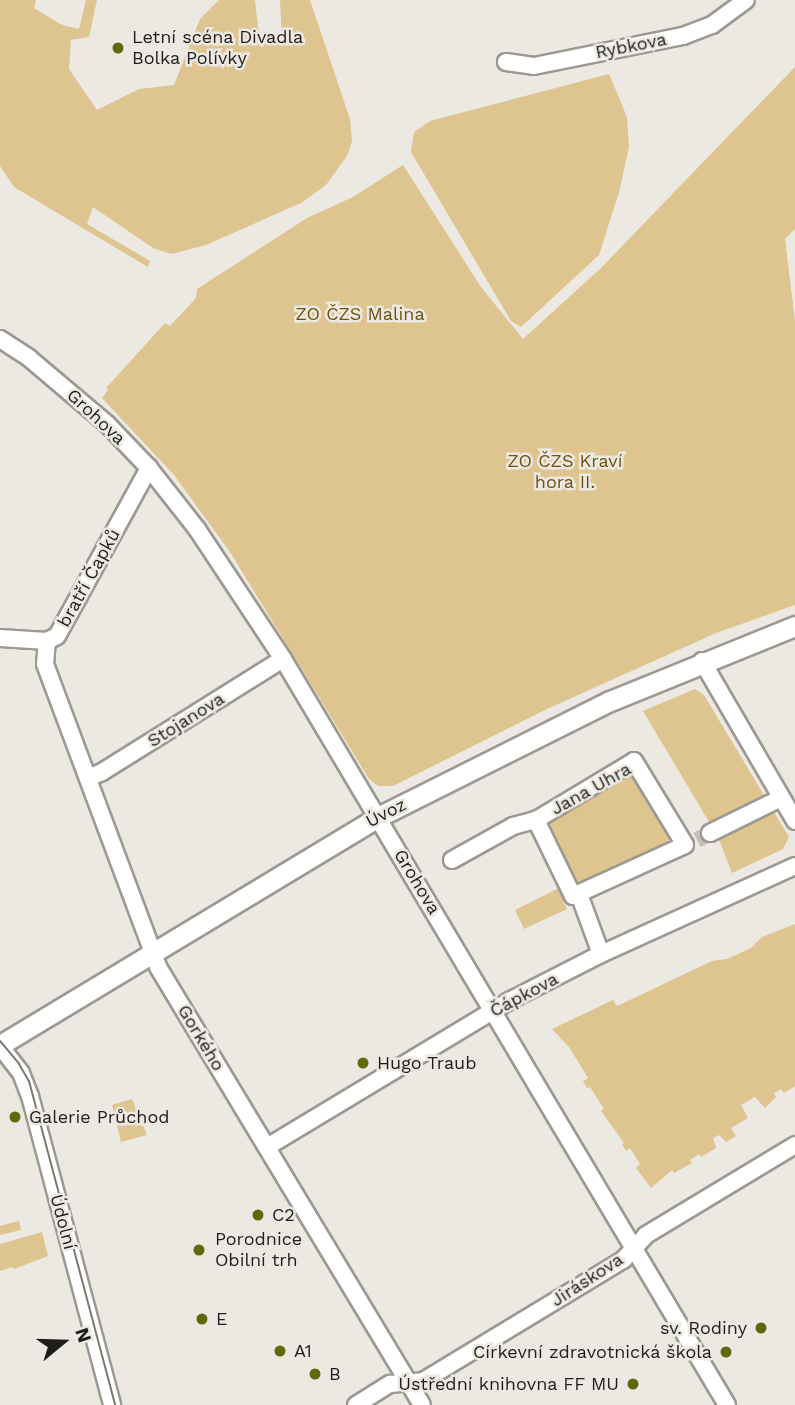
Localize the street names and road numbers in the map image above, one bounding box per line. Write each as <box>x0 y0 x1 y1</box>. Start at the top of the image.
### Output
street label: Rybkova <box>594 29 668 63</box>
street label: Grohova <box>62 385 130 449</box>
street label: bratří Čapků <box>53 525 125 631</box>
street label: Stojanova <box>144 688 228 752</box>
street label: Jana Uhra <box>547 758 635 820</box>
street label: Úvoz <box>362 794 410 832</box>
street label: Grohova <box>389 846 445 918</box>
street label: Čápkova <box>486 968 562 1022</box>
street label: Gorkého <box>173 1001 229 1075</box>
street label: Údolní <box>45 1192 81 1252</box>
street label: Jiráskova <box>547 1249 627 1311</box>

